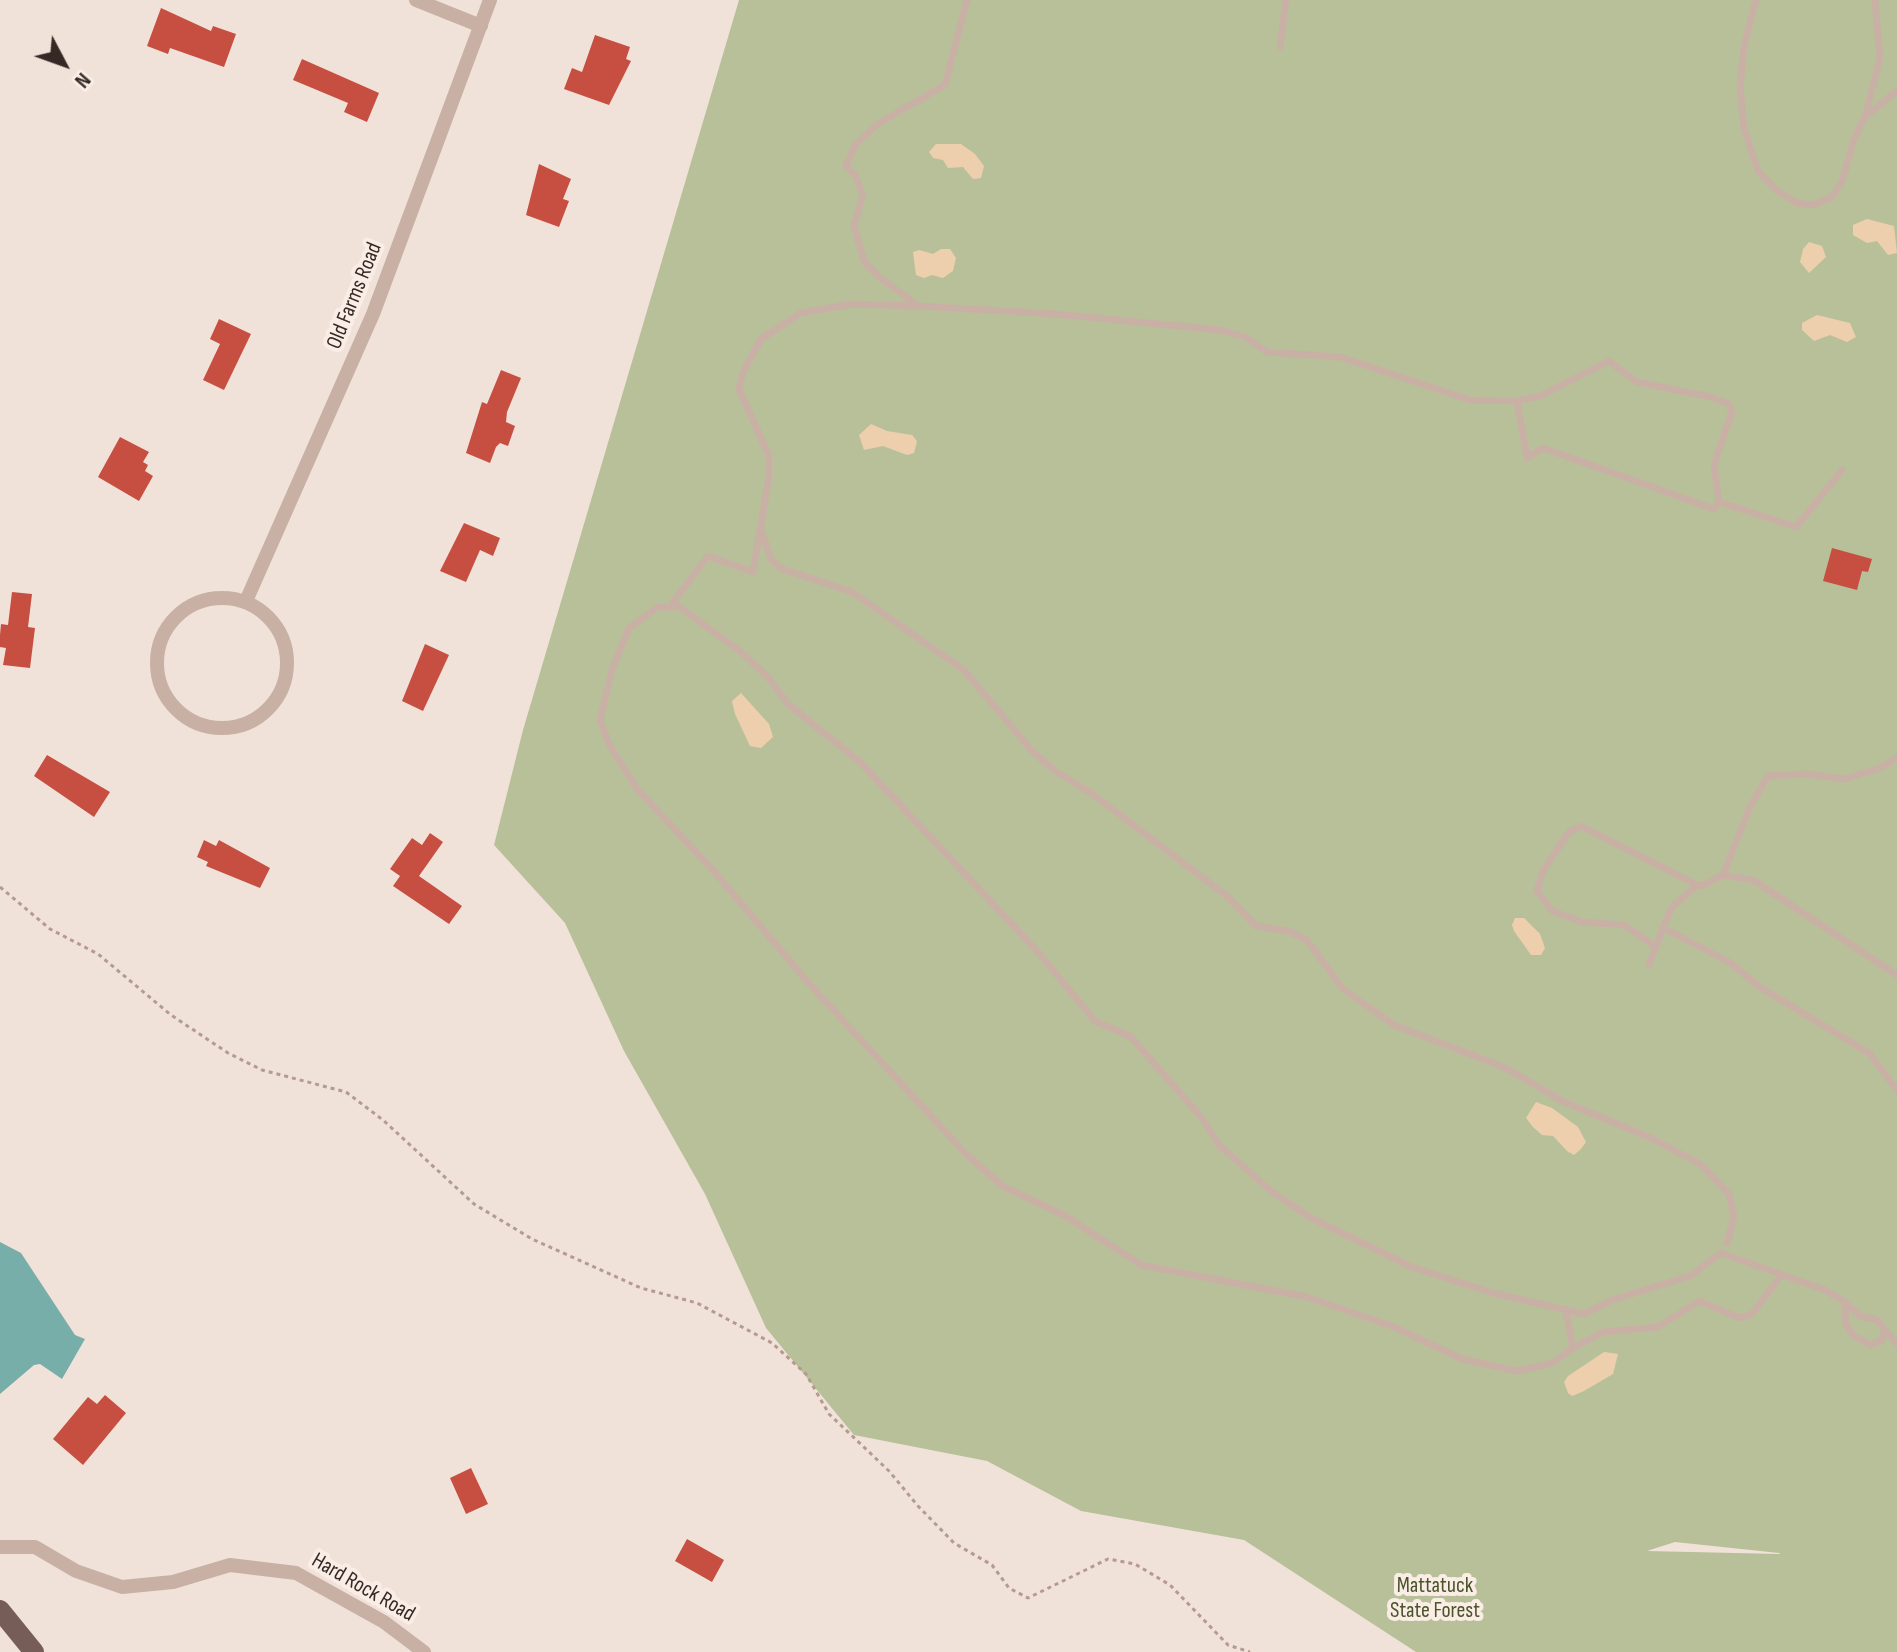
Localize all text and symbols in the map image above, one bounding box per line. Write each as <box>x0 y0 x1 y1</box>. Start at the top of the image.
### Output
north arrow <box>24 24 104 104</box>
text: N <box>68 67 97 93</box>
street label: Old Farms Road <box>322 239 388 353</box>
street label: Hard Rock Road <box>307 1548 419 1628</box>
park label: Mattatuck State Forest <box>1390 1573 1480 1624</box>

